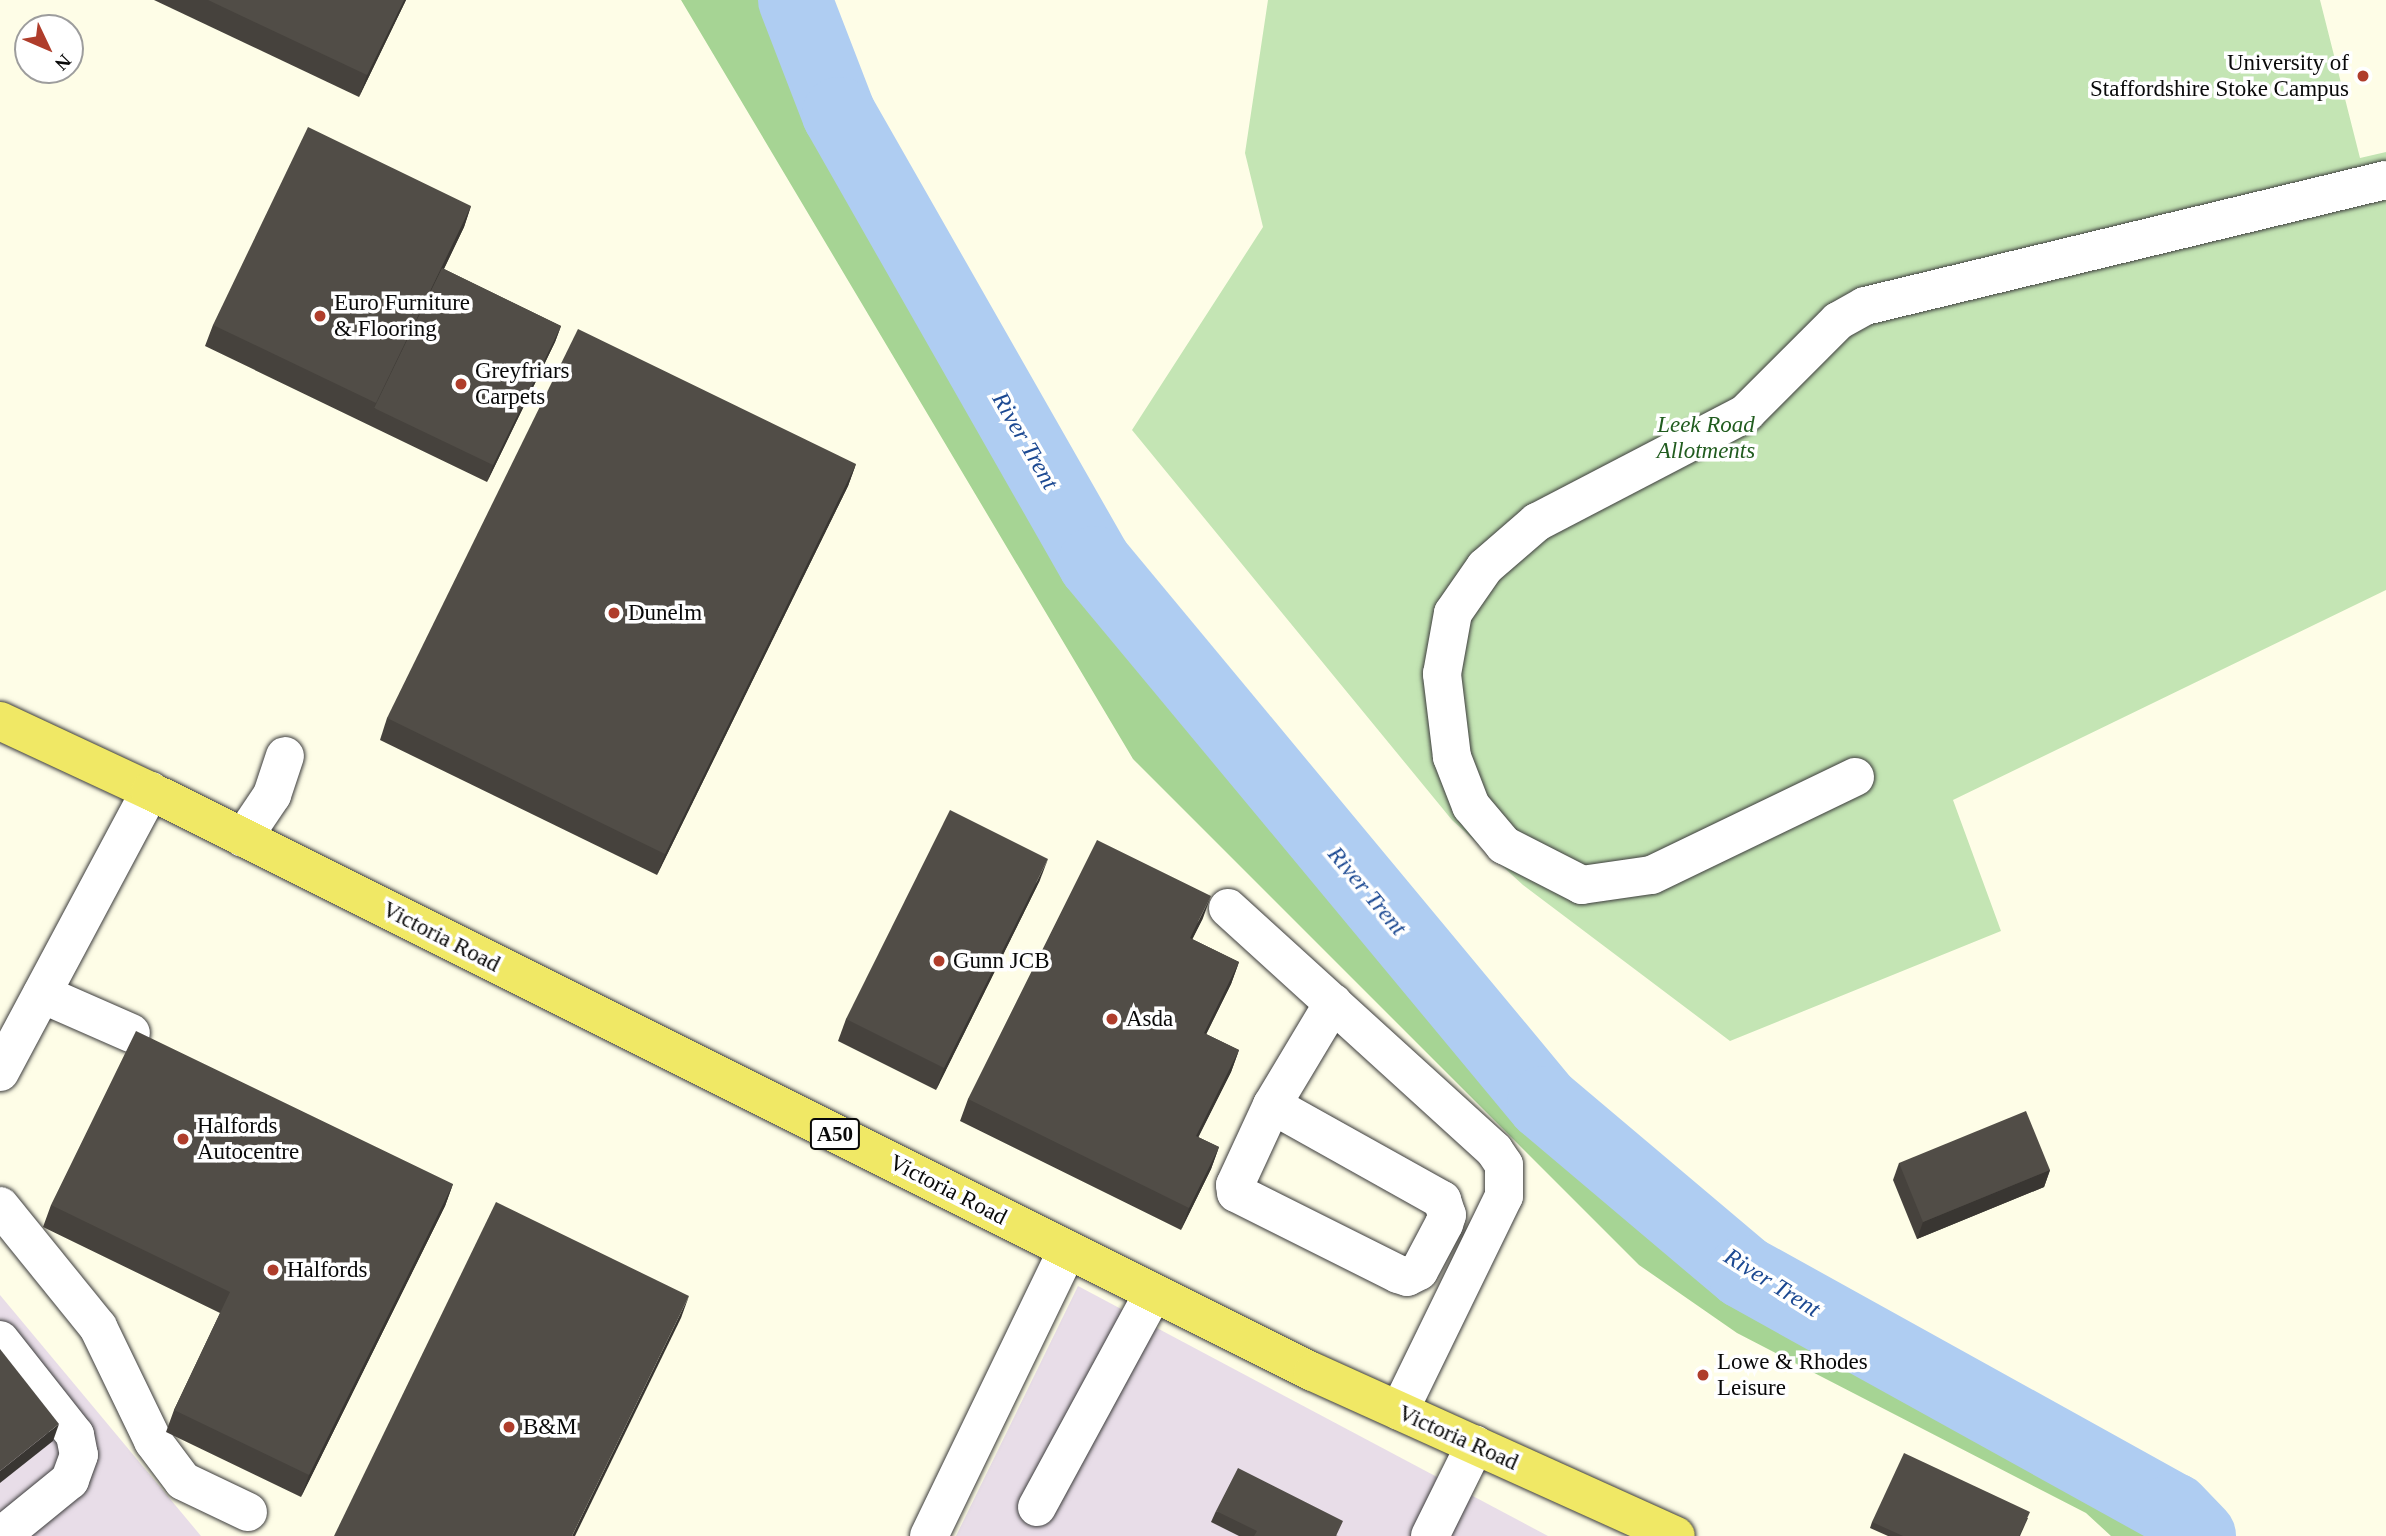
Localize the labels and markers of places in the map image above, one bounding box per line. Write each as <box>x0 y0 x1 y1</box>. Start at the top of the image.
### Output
place label: University of Staffordshire Stoke Campus <box>2090 49 2349 103</box>
marker: University of Staffordshire Stoke Campus <box>2355 68 2371 84</box>
place label: Euro Furniture & Flooring <box>334 289 470 343</box>
marker: Euro Furniture & Flooring <box>312 308 328 324</box>
place label: Greyfriars Carpets <box>475 357 570 411</box>
marker: Greyfriars Carpets <box>453 376 469 392</box>
place label: Dunelm <box>628 599 702 627</box>
marker: Dunelm <box>606 605 622 621</box>
place label: Gunn JCB <box>953 947 1049 975</box>
marker: Gunn JCB <box>931 953 947 969</box>
place label: Asda <box>1126 1005 1173 1033</box>
marker: Asda <box>1104 1011 1120 1027</box>
place label: Halfords Autocentre <box>197 1112 299 1166</box>
marker: Halfords Autocentre <box>175 1131 191 1147</box>
place label: Halfords <box>287 1256 367 1284</box>
marker: Halfords <box>265 1262 281 1278</box>
place label: Lowe & Rhodes Leisure <box>1717 1348 1868 1402</box>
marker: Lowe & Rhodes Leisure <box>1695 1367 1711 1383</box>
place label: B&M <box>523 1413 577 1441</box>
marker: B&M <box>501 1419 517 1435</box>

